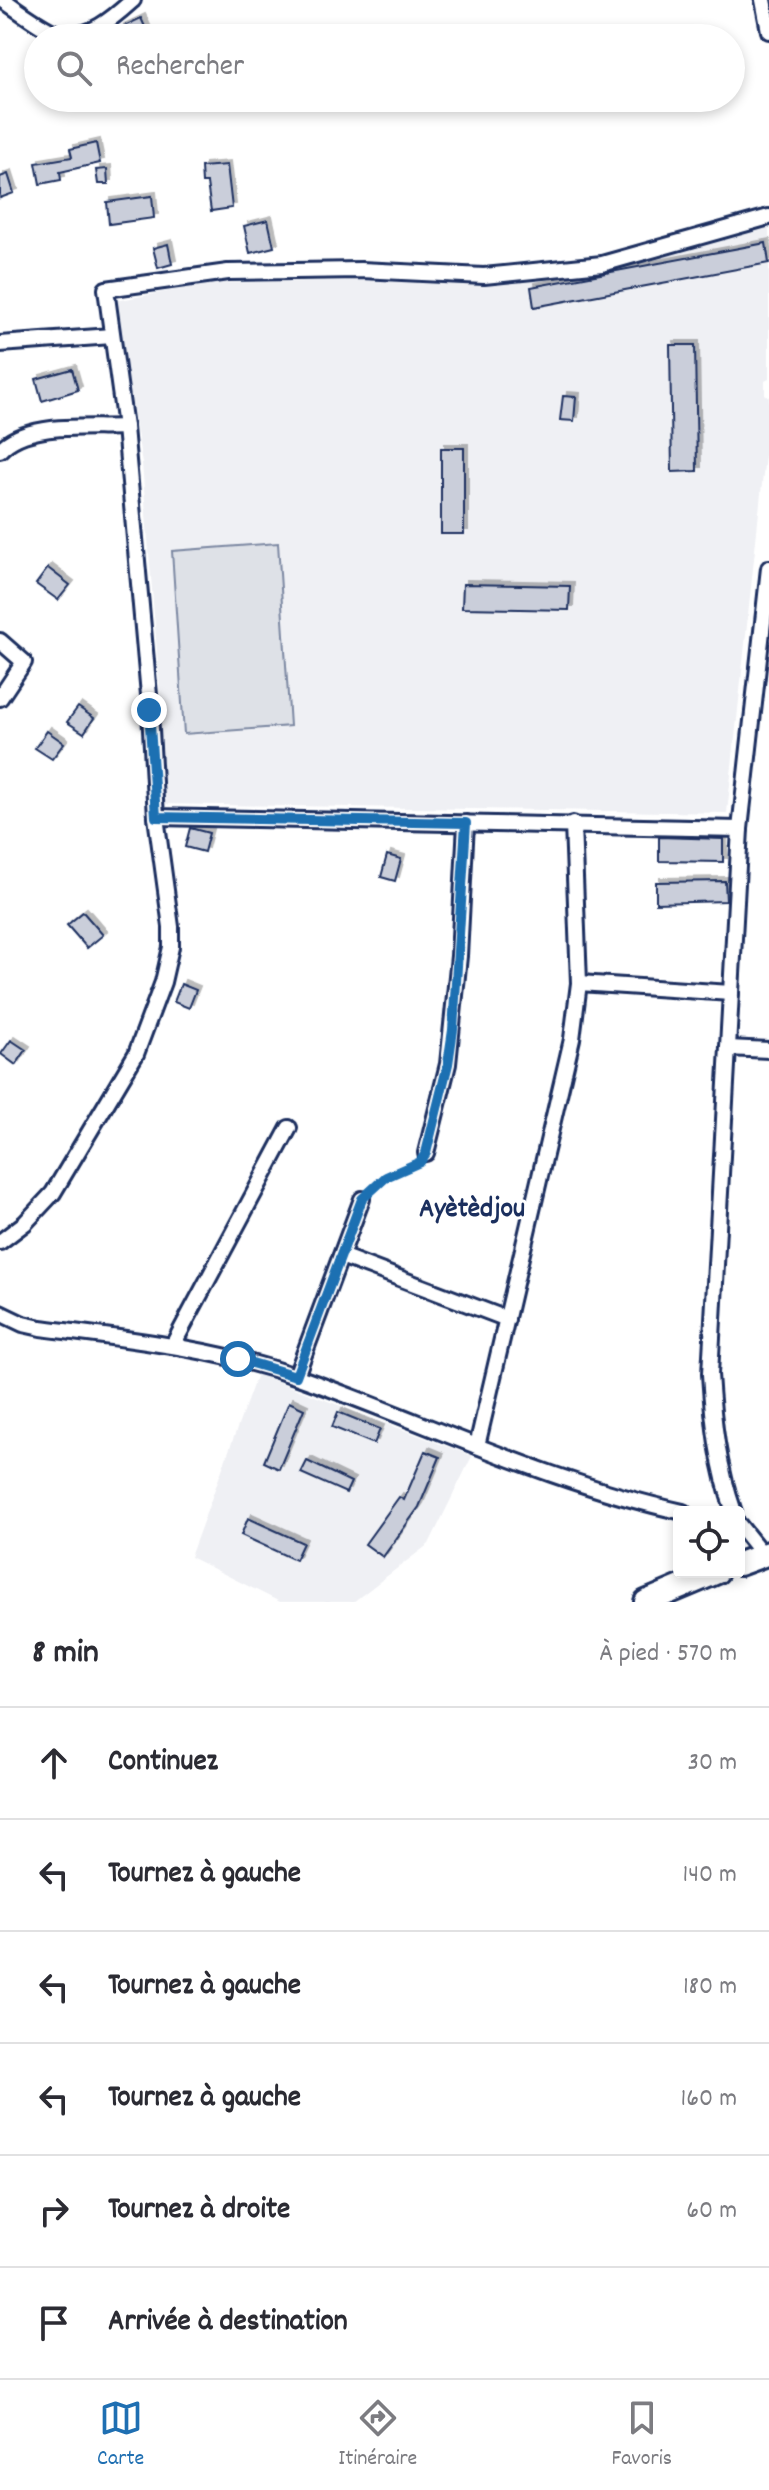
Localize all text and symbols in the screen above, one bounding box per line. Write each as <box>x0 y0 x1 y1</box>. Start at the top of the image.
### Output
search box <box>24 24 745 112</box>
icon: search <box>52 46 96 90</box>
text: Rechercher <box>116 47 244 90</box>
route end <box>131 692 167 728</box>
district label: Ayètèdjou <box>419 1191 525 1231</box>
route start <box>220 1341 256 1377</box>
map controls <box>673 1506 745 1578</box>
button: locate <box>673 1506 745 1578</box>
text: 8 min <box>32 1630 99 1679</box>
text: À pied · 570 m <box>599 1636 737 1673</box>
icon: ahead <box>32 1741 76 1785</box>
text: Continuez <box>108 1742 218 1785</box>
text: 30 m <box>687 1745 737 1782</box>
icon: left <box>32 1853 76 1897</box>
text: Tournez à gauche <box>108 1854 301 1897</box>
text: 140 m <box>683 1857 737 1894</box>
icon: left <box>32 1965 76 2009</box>
text: Tournez à gauche <box>108 1966 301 2009</box>
text: 180 m <box>683 1969 737 2006</box>
icon: left <box>32 2077 76 2121</box>
text: Tournez à gauche <box>108 2078 301 2121</box>
text: 160 m <box>681 2081 737 2118</box>
icon: right <box>32 2189 76 2233</box>
text: Tournez à droite <box>108 2190 290 2233</box>
text: 60 m <box>686 2193 737 2230</box>
icon: arrive <box>32 2301 76 2345</box>
text: Arrivée à destination <box>108 2302 348 2345</box>
tab: Carte <box>97 2396 144 2475</box>
tab: Itinéraire <box>338 2396 417 2475</box>
tab: Favoris <box>611 2396 672 2475</box>

